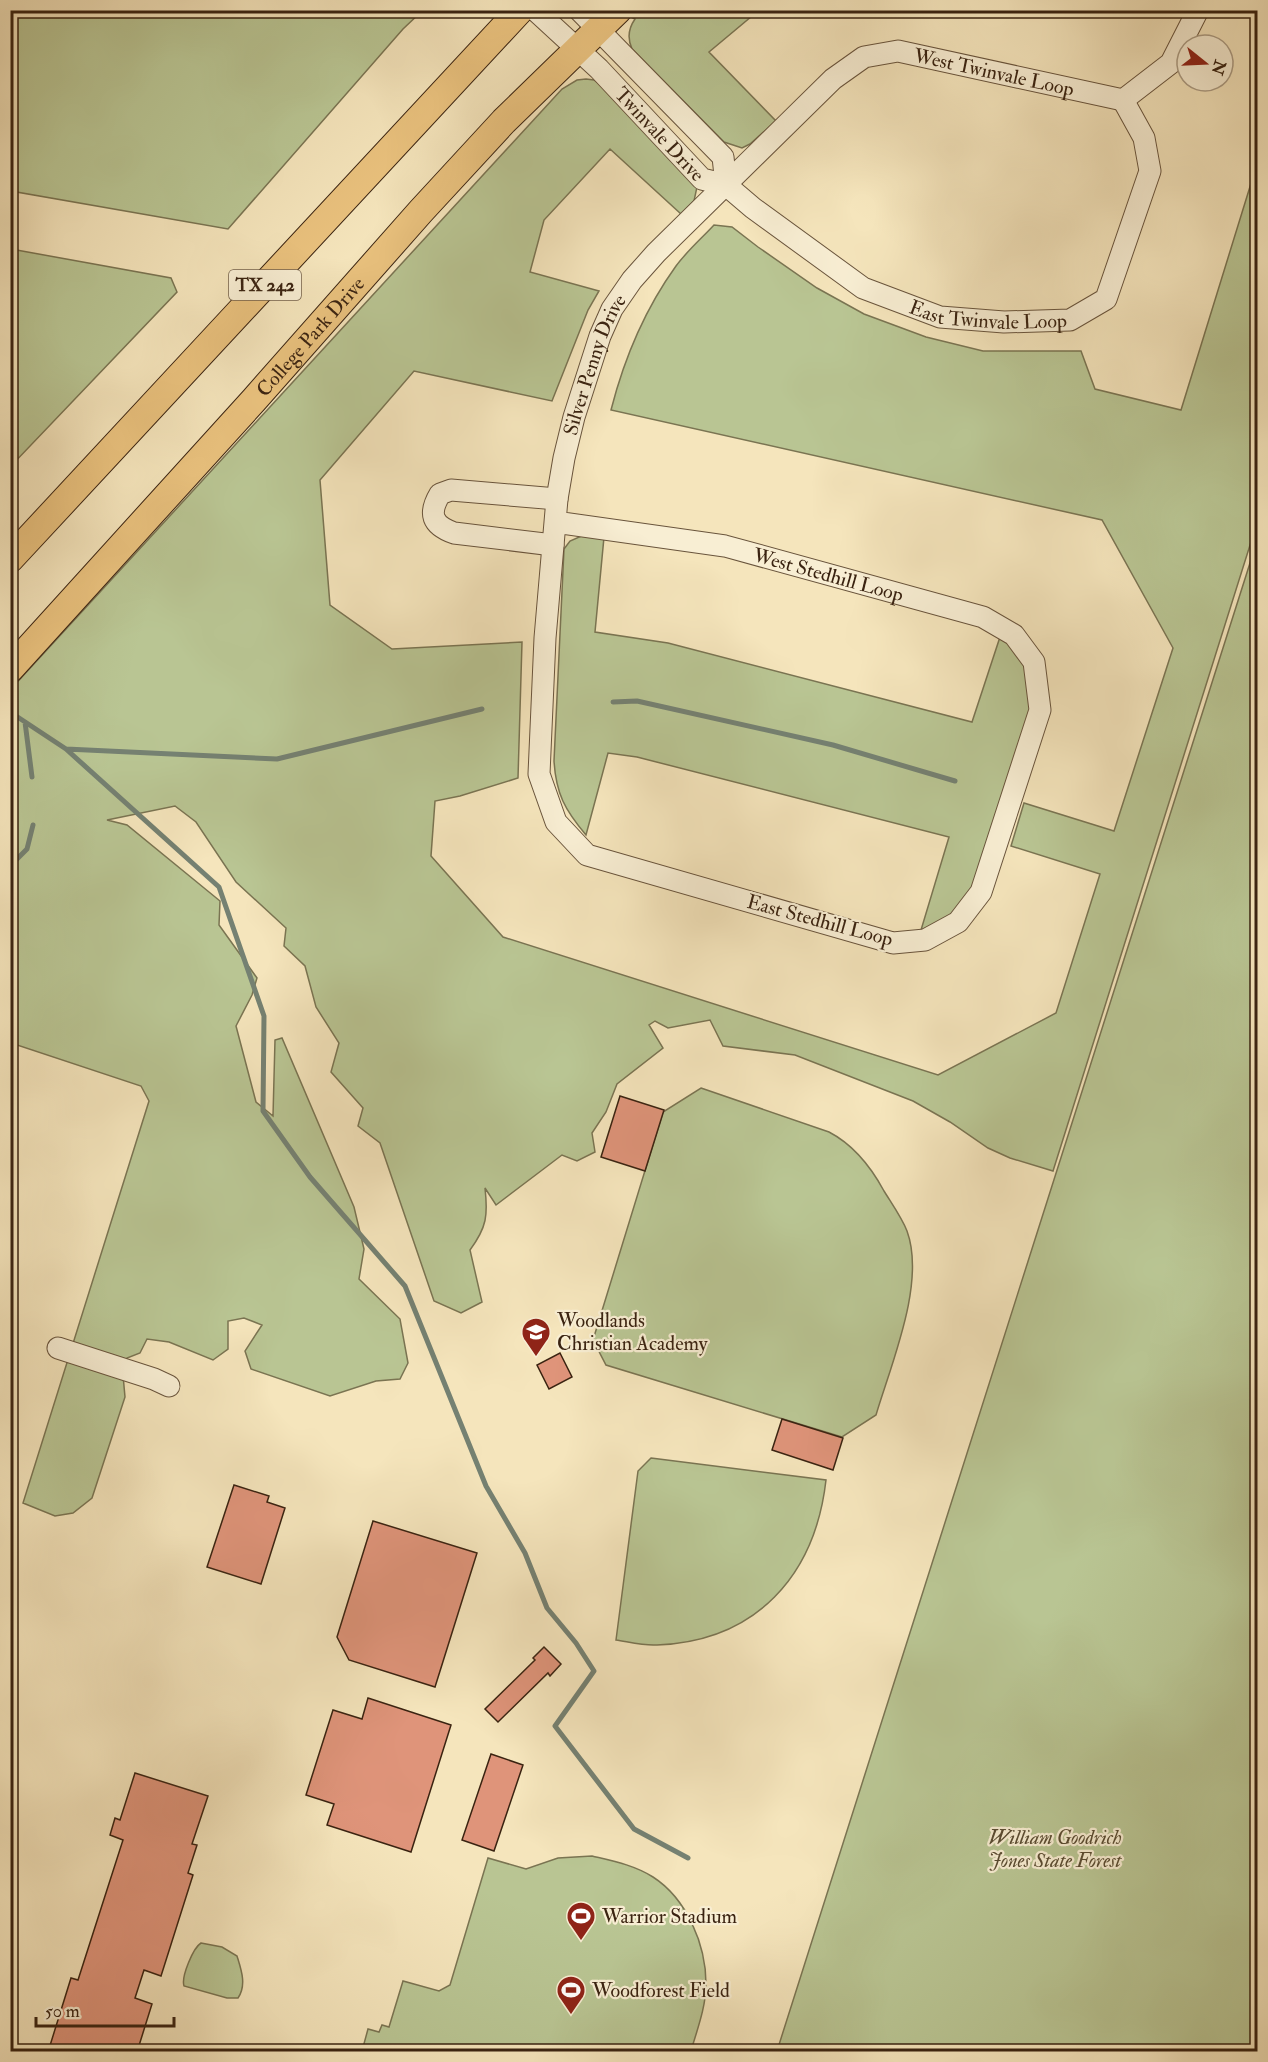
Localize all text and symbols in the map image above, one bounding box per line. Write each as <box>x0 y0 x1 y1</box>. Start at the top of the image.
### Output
north arrow <box>1175 33 1235 93</box>
street label: West Twinvale Loop <box>911 43 1076 103</box>
text: N <box>1206 56 1230 78</box>
street label: Twinvale Drive <box>609 82 710 187</box>
road number: TX 242 <box>229 270 301 300</box>
street label: College Park Drive <box>251 272 370 402</box>
street label: Silver Penny Drive <box>558 289 632 438</box>
street label: East Twinvale Loop <box>906 295 1067 335</box>
street label: West Stedhill Loop <box>750 542 906 608</box>
street label: East Stedhill Loop <box>744 889 896 953</box>
place label: Woodlands Christian Academy <box>556 1308 709 1356</box>
school or university icon: Woodlands Christian Academy <box>520 1316 552 1358</box>
park label: William Goodrich Jones State Forest <box>988 1825 1123 1873</box>
sports icon: Warrior Stadium <box>565 1900 597 1942</box>
place label: Warrior Stadium <box>601 1904 737 1929</box>
sports icon: Woodforest Field <box>555 1974 587 2016</box>
place label: Woodforest Field <box>591 1978 730 2003</box>
scale bar <box>36 1990 174 2028</box>
text: 50 m <box>45 2000 80 2023</box>

